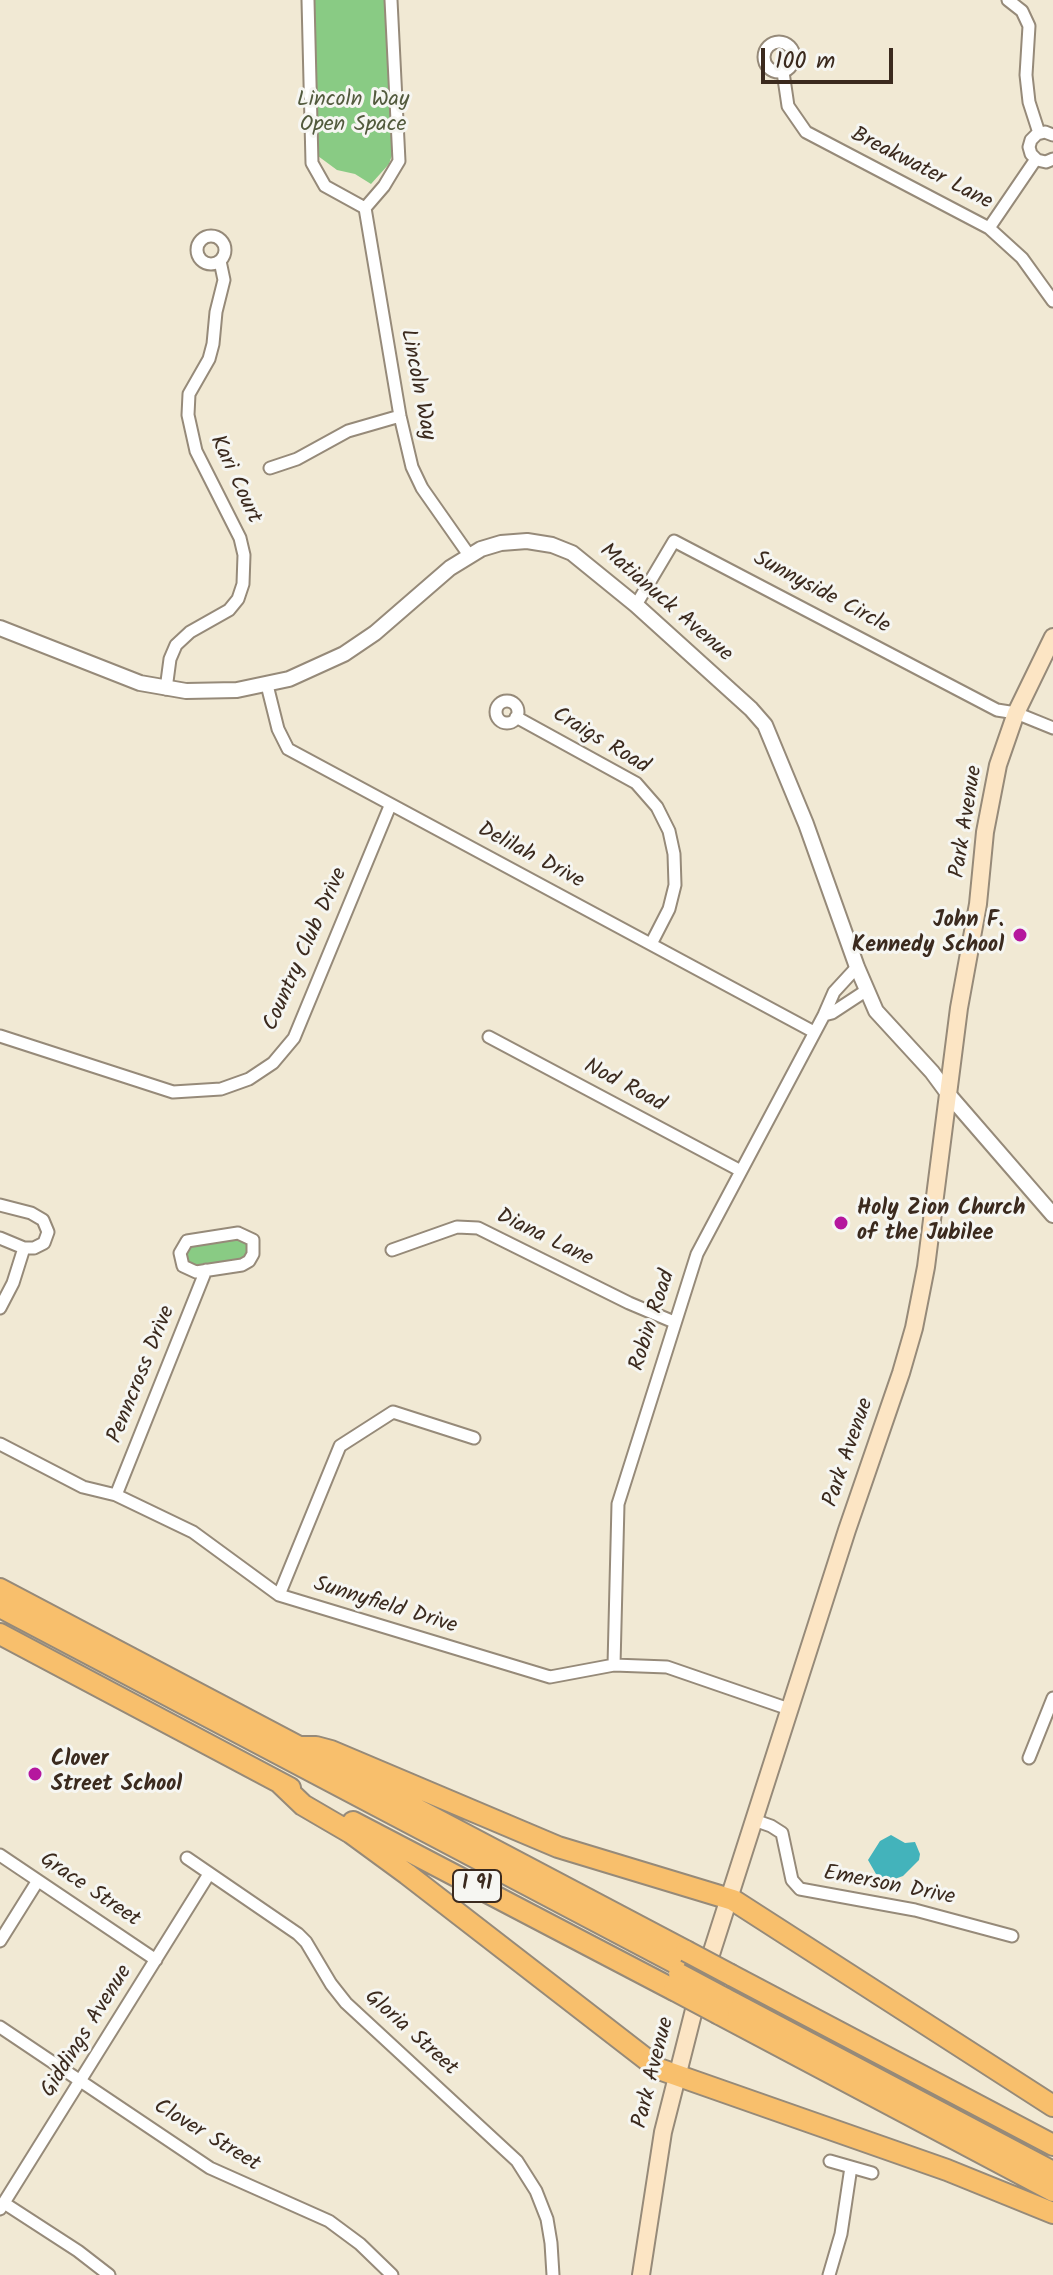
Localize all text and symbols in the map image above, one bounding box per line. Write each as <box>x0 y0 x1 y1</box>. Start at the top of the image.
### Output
scale bar <box>765 32 897 82</box>
text: 100 m <box>775 42 835 81</box>
park label: Lincoln Way Open Space <box>297 88 409 140</box>
street label: Breakwater Lane <box>846 123 996 217</box>
street label: Lincoln Way <box>392 327 440 443</box>
street label: Kari Court <box>202 432 266 528</box>
street label: Matianuck Avenue <box>593 539 737 669</box>
street label: Sunnyside Circle <box>748 547 894 641</box>
street label: Craigs Road <box>547 703 653 781</box>
street label: Park Avenue <box>946 764 990 880</box>
street label: Delilah Drive <box>472 818 588 896</box>
street label: Country Club Drive <box>259 864 355 1036</box>
place label: John F. Kennedy School <box>852 909 1004 960</box>
marker: John F. Kennedy School <box>1011 926 1029 944</box>
street label: Nod Road <box>579 1055 669 1119</box>
place label: Holy Zion Church of the Jubilee <box>857 1197 1025 1248</box>
street label: Diana Lane <box>491 1204 597 1274</box>
marker: Holy Zion Church of the Jubilee <box>832 1214 850 1232</box>
street label: Robin Road <box>625 1267 683 1375</box>
street label: Penncross Drive <box>103 1302 183 1448</box>
street label: Park Avenue <box>819 1395 881 1511</box>
street label: Sunnyfield Drive <box>310 1573 460 1641</box>
place label: Clover Street School <box>51 1748 182 1800</box>
marker: Clover Street School <box>26 1765 44 1783</box>
street label: Grace Street <box>34 1848 144 1934</box>
street label: Emerson Drive <box>821 1861 957 1913</box>
road number: I 91 <box>453 1870 501 1902</box>
street label: Giddings Avenue <box>37 1961 139 2103</box>
street label: Gloria Street <box>358 1985 462 2083</box>
street label: Park Avenue <box>628 2015 682 2131</box>
street label: Clover Street <box>148 2095 264 2179</box>

